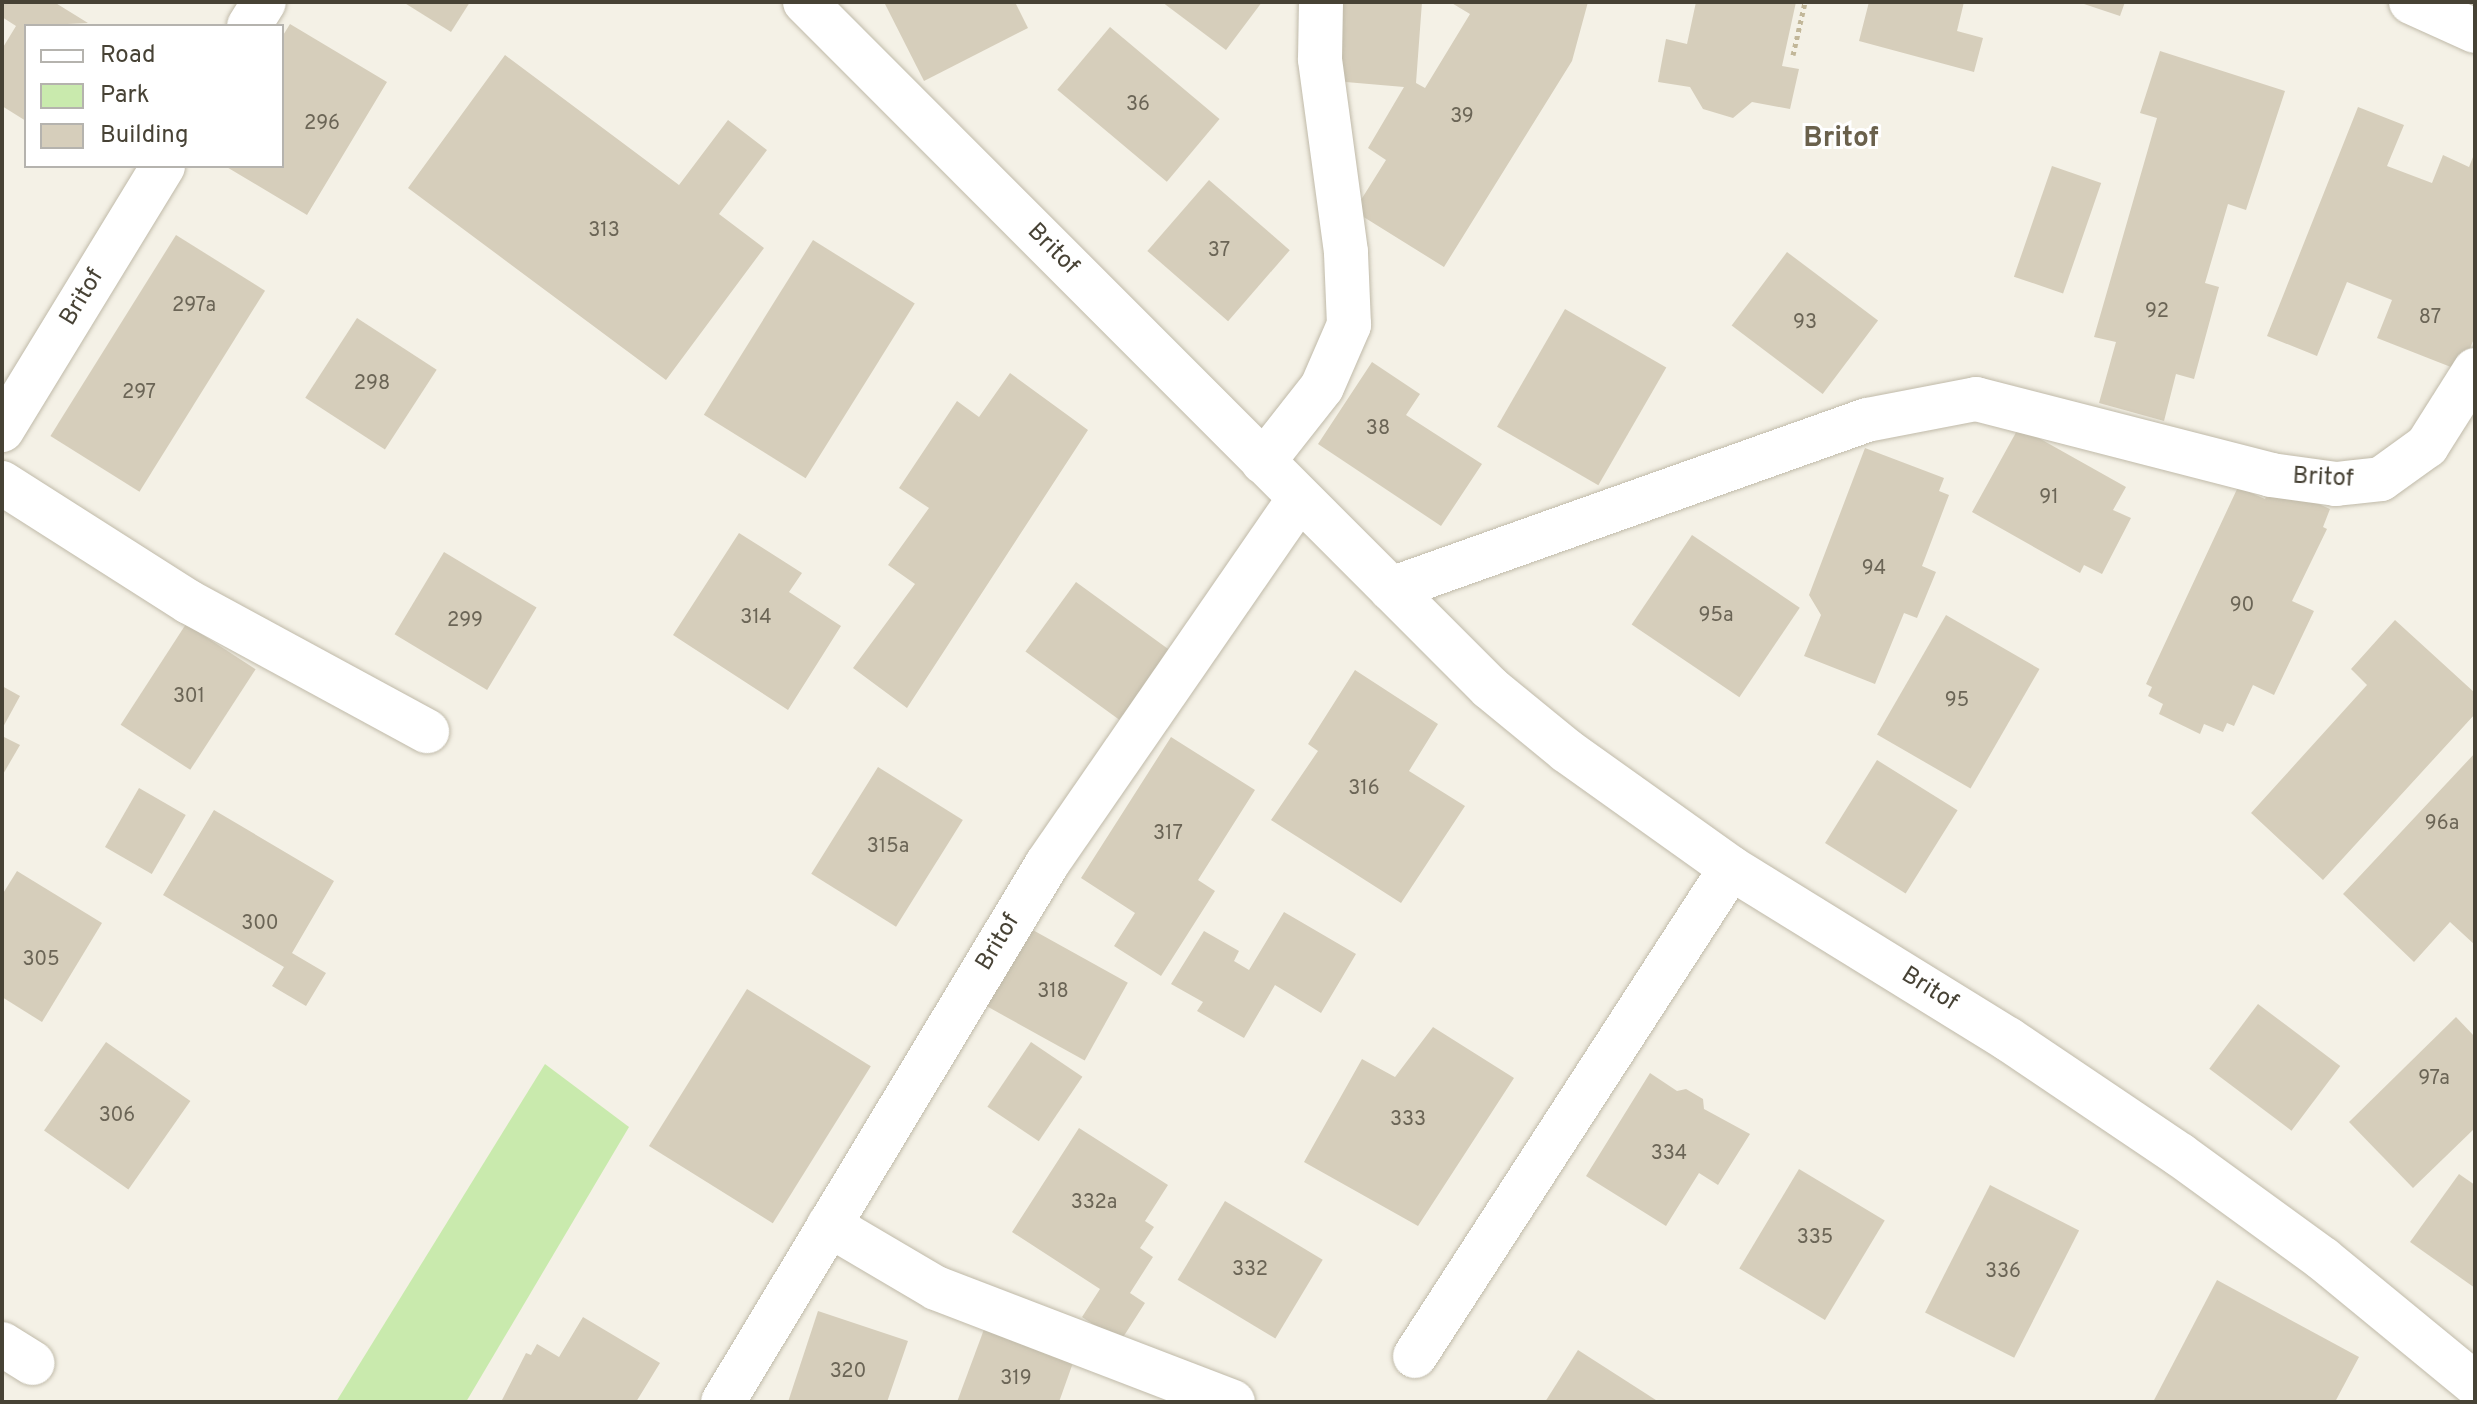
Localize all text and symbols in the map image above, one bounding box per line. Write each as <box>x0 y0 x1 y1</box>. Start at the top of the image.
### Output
legend <box>24 24 284 168</box>
text: Road <box>100 41 156 71</box>
text: Park <box>100 81 150 111</box>
house number: 36 <box>1126 93 1150 117</box>
house number: 39 <box>1450 105 1474 129</box>
house number: 296 <box>304 112 340 136</box>
text: Building <box>100 121 189 151</box>
district label: Britof <box>1803 122 1879 156</box>
street label: Britof <box>1020 218 1084 282</box>
house number: 313 <box>588 219 620 243</box>
house number: 37 <box>1208 239 1230 263</box>
street label: Britof <box>55 264 111 332</box>
house number: 297a <box>172 294 216 318</box>
house number: 92 <box>2145 300 2169 324</box>
house number: 87 <box>2419 306 2441 330</box>
house number: 93 <box>1793 311 1817 335</box>
house number: 298 <box>354 372 390 396</box>
house number: 297 <box>122 381 156 405</box>
house number: 38 <box>1366 417 1390 441</box>
street label: Britof <box>2292 463 2354 495</box>
house number: 91 <box>2039 486 2059 510</box>
house number: 94 <box>1862 557 1886 581</box>
house number: 90 <box>2230 594 2254 618</box>
house number: 95a <box>1699 604 1733 628</box>
house number: 314 <box>740 606 772 630</box>
house number: 299 <box>447 609 483 633</box>
house number: 301 <box>173 685 205 709</box>
house number: 95 <box>1945 689 1969 713</box>
house number: 316 <box>1348 777 1380 801</box>
house number: 96a <box>2425 812 2459 836</box>
house number: 317 <box>1153 822 1183 846</box>
house number: 315a <box>867 835 909 859</box>
street label: Britof <box>971 909 1027 977</box>
house number: 300 <box>241 912 279 936</box>
house number: 305 <box>22 948 60 972</box>
street label: Britof <box>1895 962 1963 1018</box>
house number: 318 <box>1037 980 1069 1004</box>
house number: 97a <box>2418 1067 2450 1091</box>
house number: 306 <box>99 1104 135 1128</box>
house number: 333 <box>1390 1108 1426 1132</box>
house number: 334 <box>1651 1142 1687 1166</box>
house number: 332a <box>1071 1191 1117 1215</box>
house number: 335 <box>1797 1226 1833 1250</box>
house number: 332 <box>1232 1258 1268 1282</box>
house number: 336 <box>1985 1260 2021 1284</box>
house number: 320 <box>830 1360 866 1384</box>
house number: 319 <box>1000 1367 1032 1391</box>

